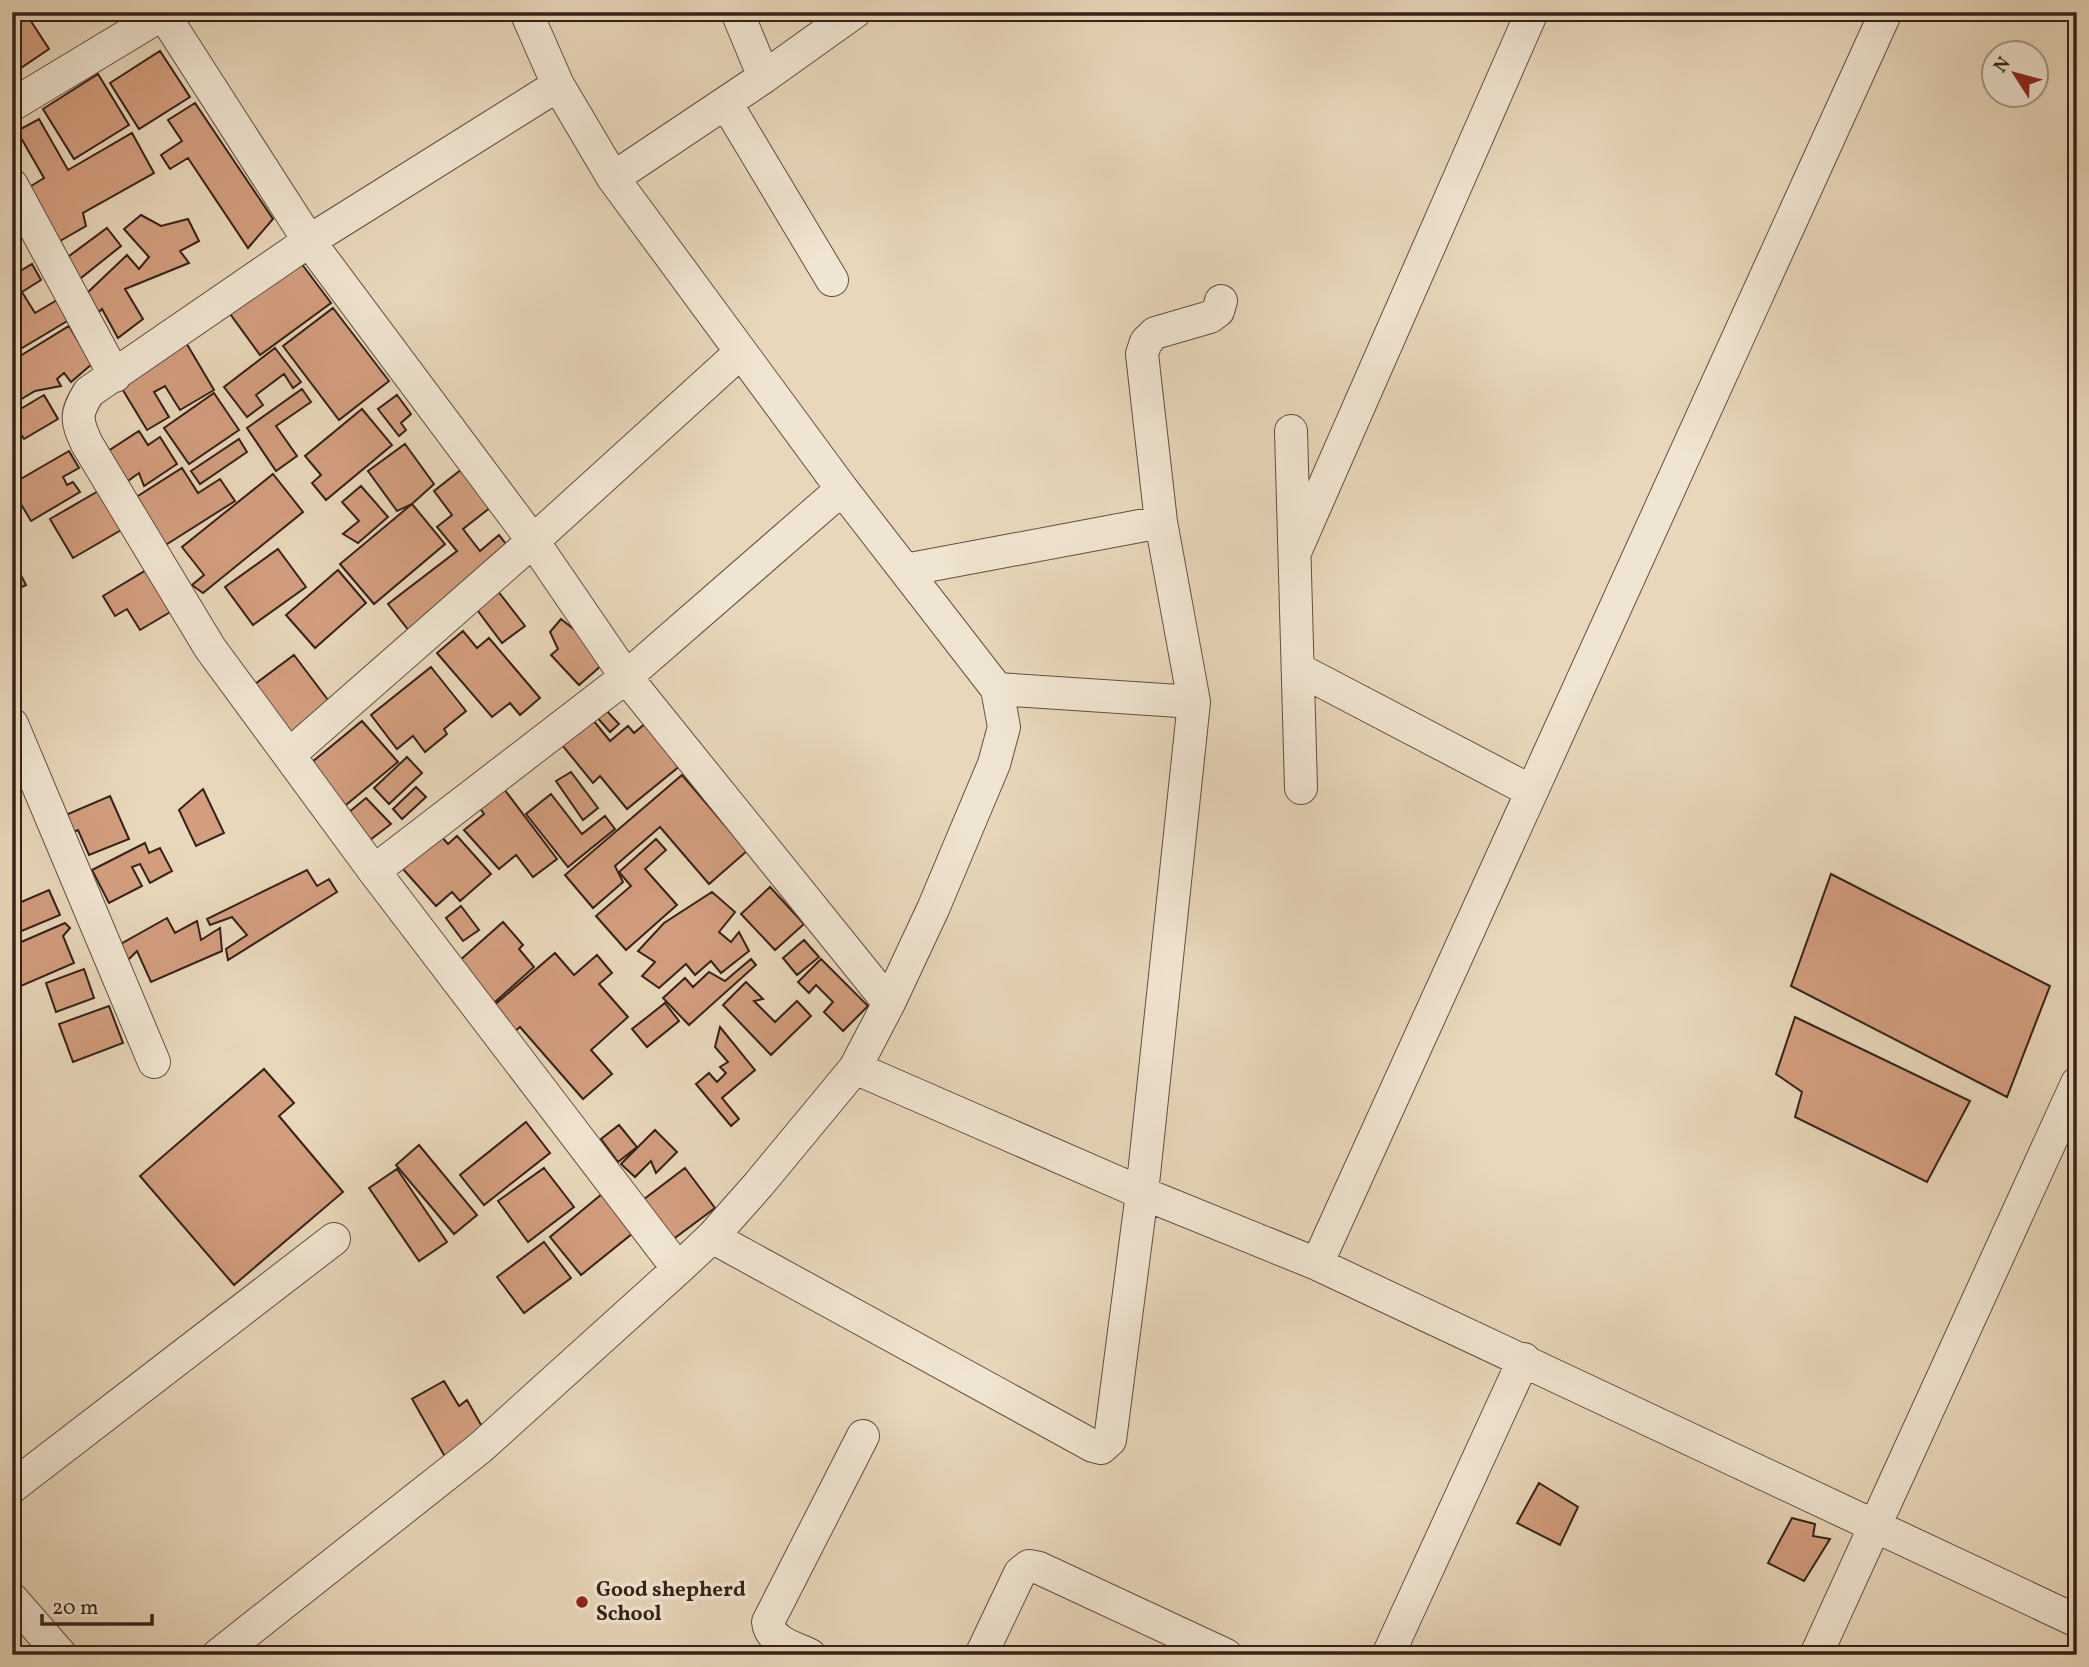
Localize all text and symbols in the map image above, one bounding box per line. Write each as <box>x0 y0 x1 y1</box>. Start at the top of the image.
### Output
north arrow <box>1980 38 2050 108</box>
text: N <box>1988 52 2018 78</box>
place label: Good shepherd School <box>596 1576 746 1629</box>
scale bar <box>42 1583 152 1627</box>
text: 20 m <box>52 1594 98 1623</box>
marker: Good shepherd School <box>574 1594 590 1610</box>

